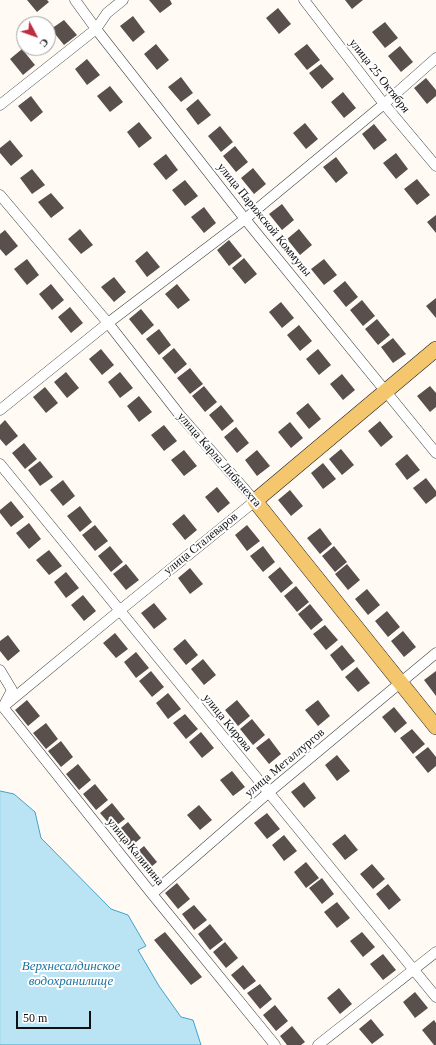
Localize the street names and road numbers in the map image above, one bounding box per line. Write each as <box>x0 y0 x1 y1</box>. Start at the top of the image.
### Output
street label: улица 25 Октября <box>346 36 412 116</box>
street label: улица Парижской Коммуны <box>214 160 314 280</box>
street label: улица Карла Либкнехта <box>174 410 264 510</box>
street label: улица Сталеваров <box>161 510 241 578</box>
street label: улица Кирова <box>199 691 255 755</box>
street label: улица Металлургов <box>242 725 328 801</box>
street label: улица Калинина <box>103 815 167 889</box>

